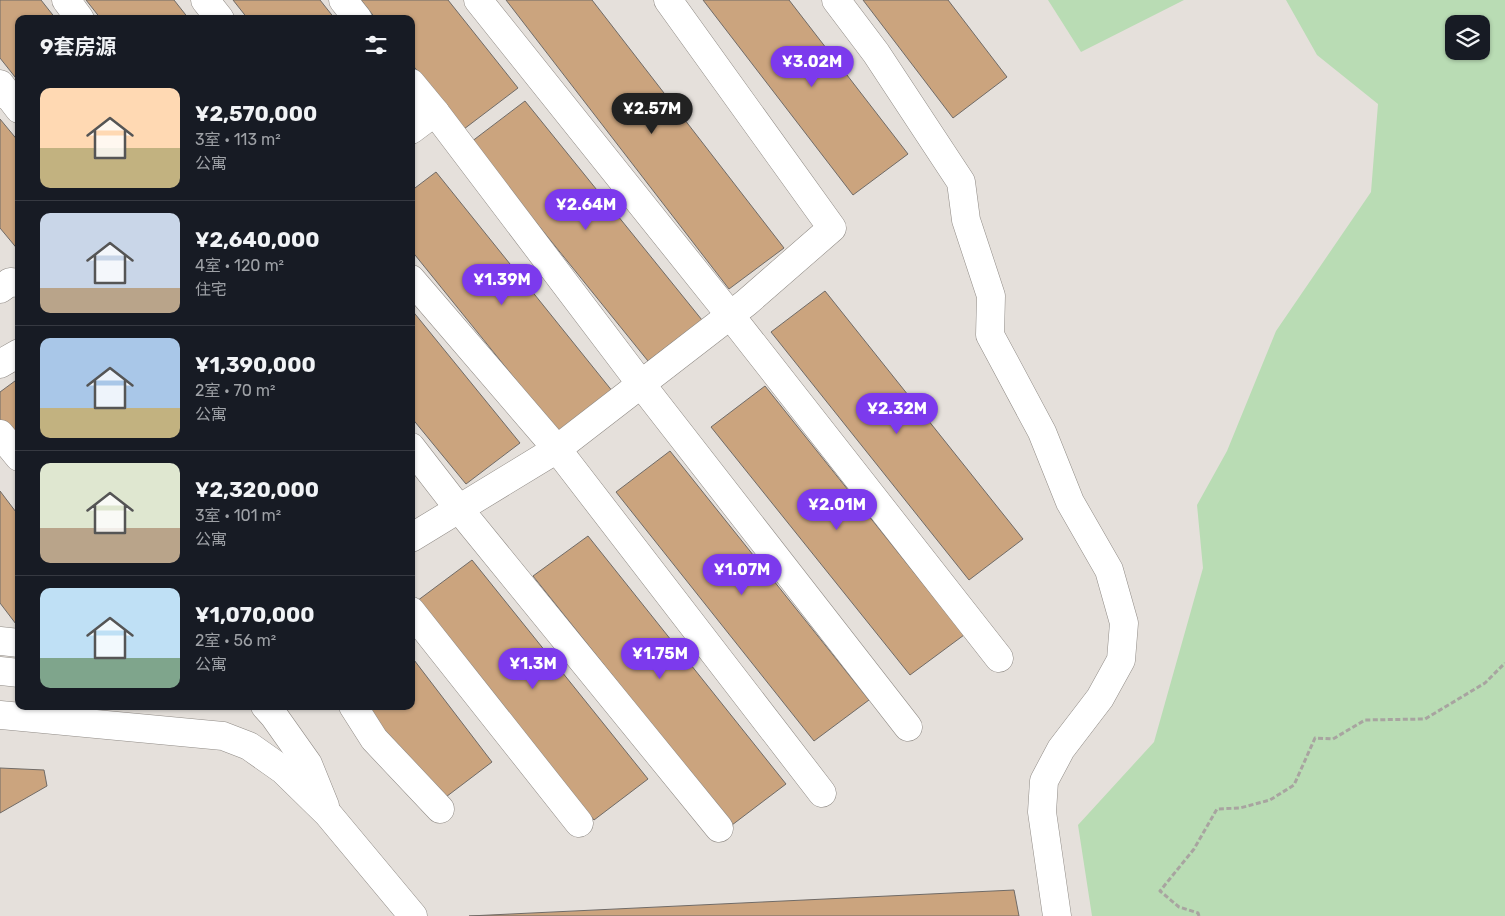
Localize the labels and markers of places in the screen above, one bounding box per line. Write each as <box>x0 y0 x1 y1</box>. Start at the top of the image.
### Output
pin: ¥3.02M <box>771 46 853 88</box>
pin: ¥2.57M <box>611 92 693 135</box>
pin: ¥2.64M <box>545 188 627 231</box>
pin: ¥1.39M <box>461 264 543 306</box>
pin: ¥2.32M <box>856 392 938 435</box>
pin: ¥2.01M <box>796 488 878 531</box>
pin: ¥1.07M <box>701 554 783 596</box>
pin: ¥1.75M <box>619 638 701 680</box>
pin: ¥1.3M <box>498 648 568 690</box>

